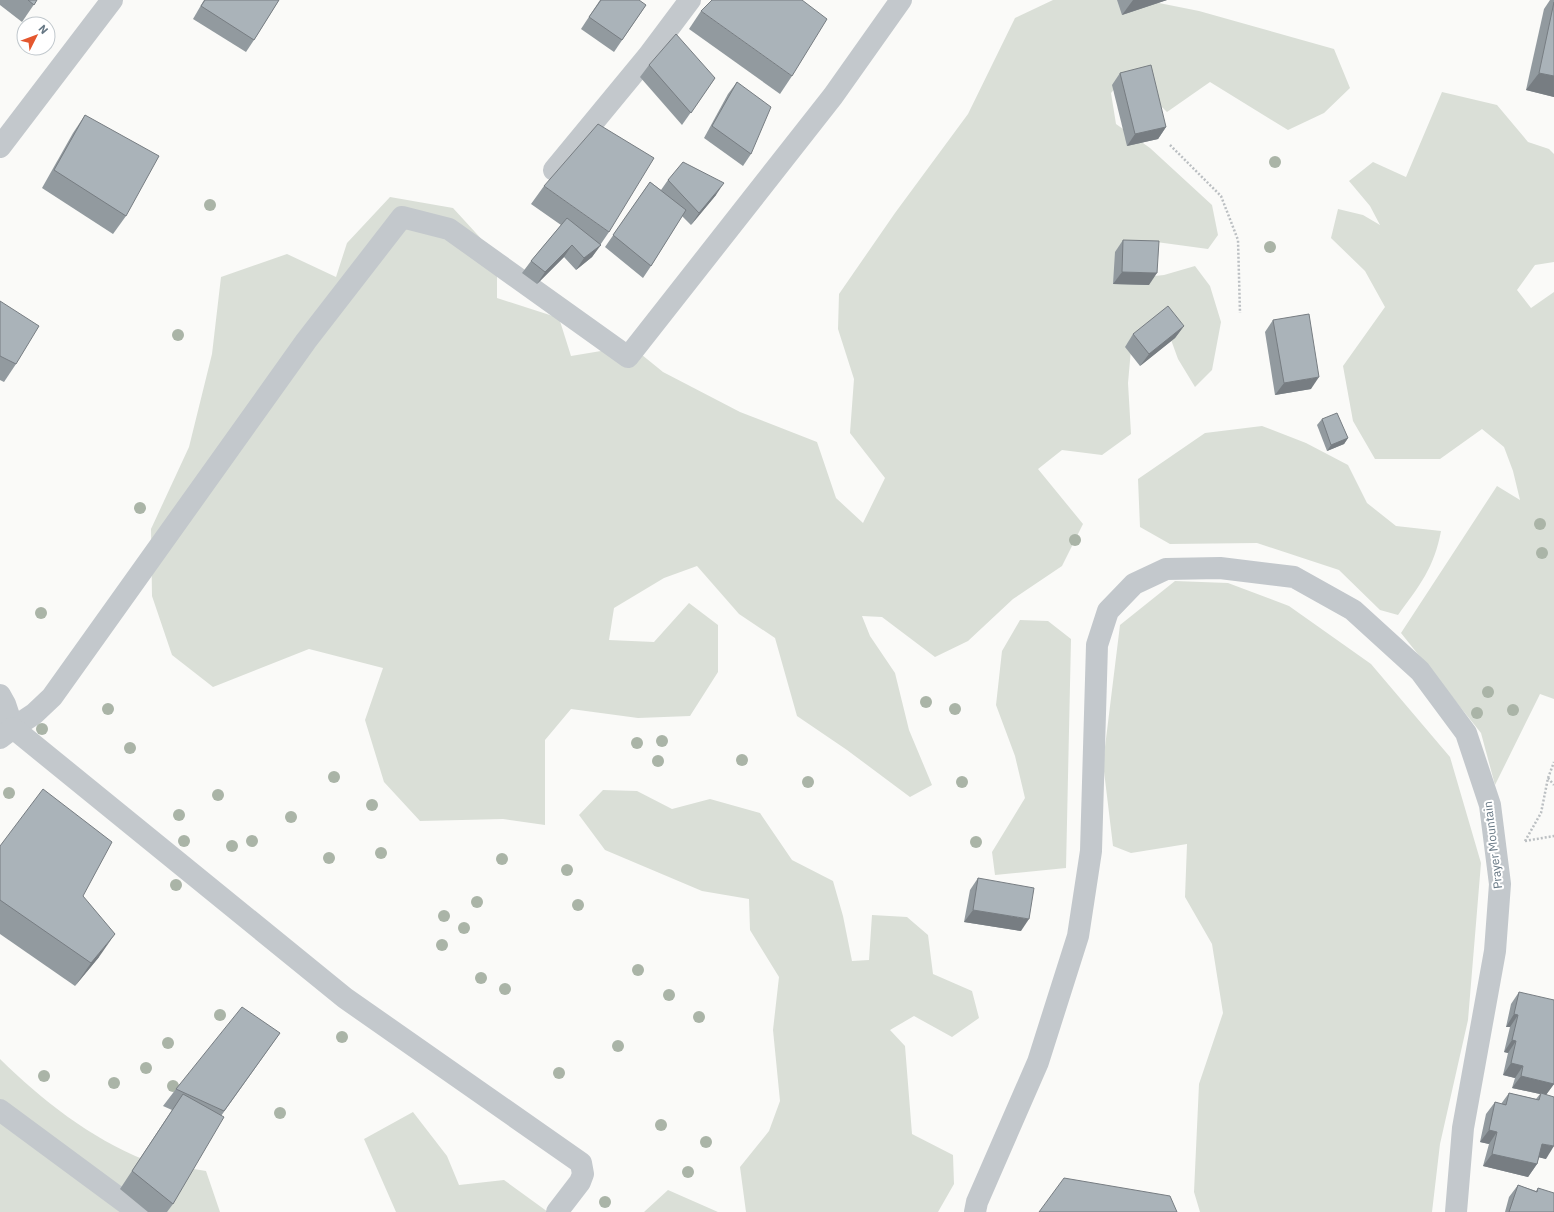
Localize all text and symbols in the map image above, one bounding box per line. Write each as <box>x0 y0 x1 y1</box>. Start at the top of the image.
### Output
north arrow <box>16 16 56 56</box>
text: N <box>36 22 51 37</box>
street label: Prayer Mountain <box>1480 800 1505 890</box>

